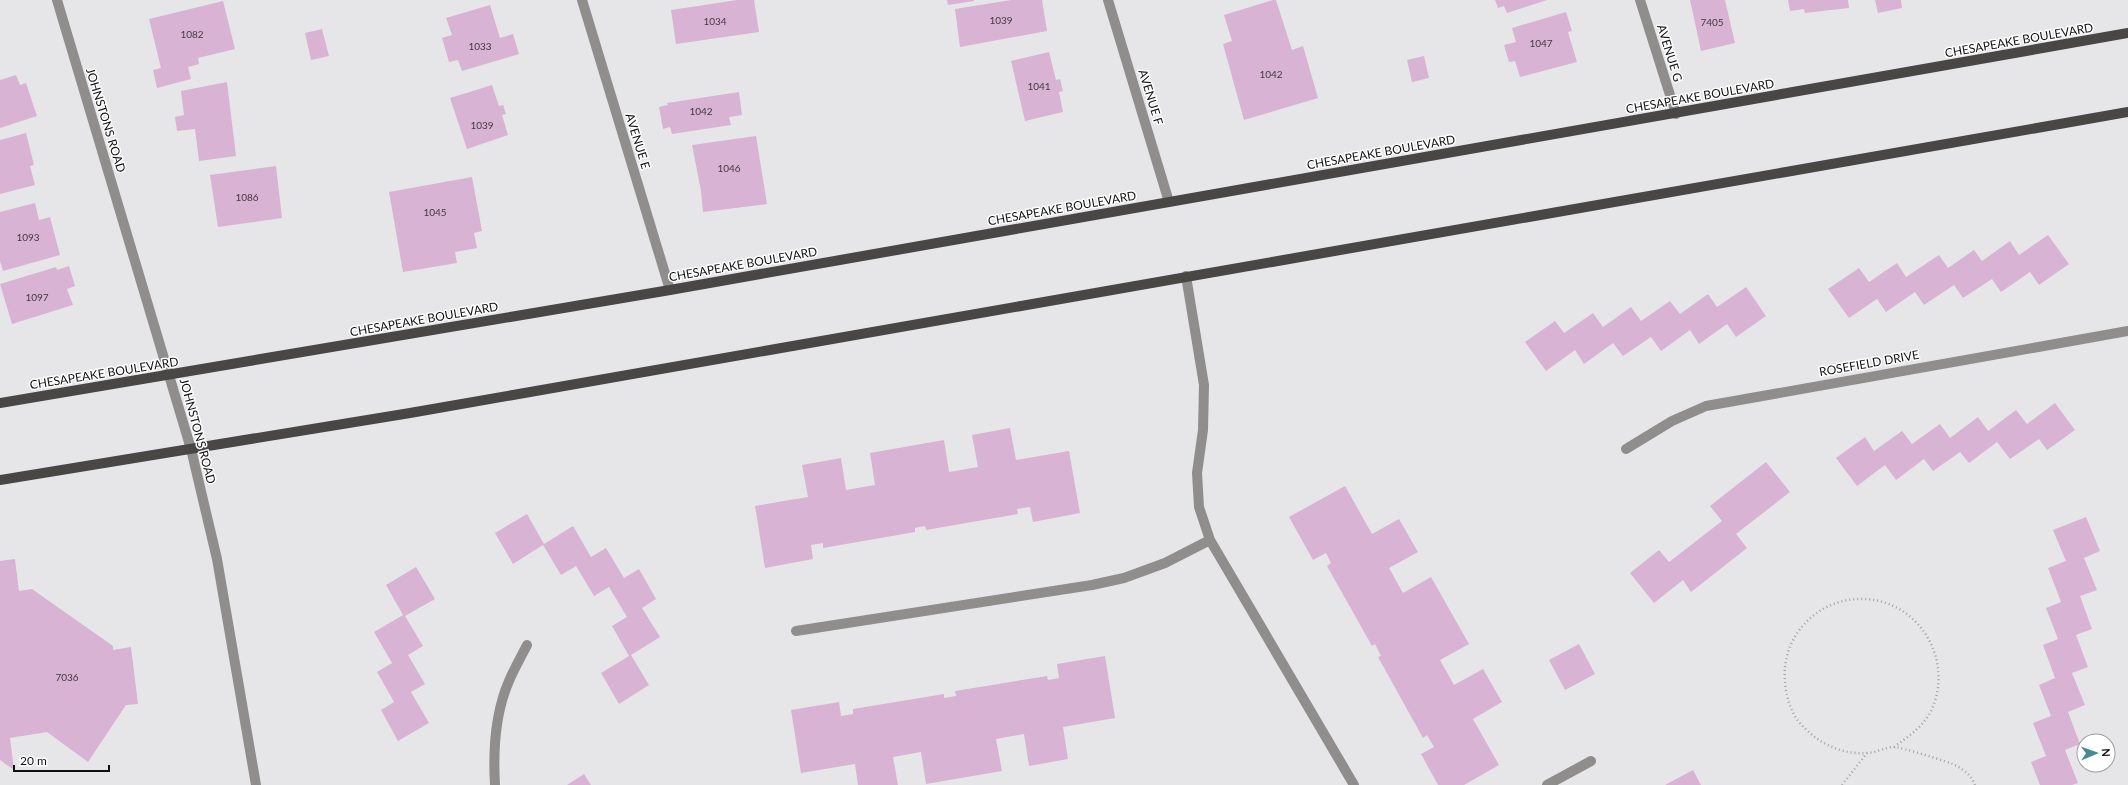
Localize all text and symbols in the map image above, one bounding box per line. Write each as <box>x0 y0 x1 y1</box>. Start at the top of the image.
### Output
house number: 1039 <box>989 14 1013 26</box>
house number: 1034 <box>703 15 727 27</box>
house number: 7405 <box>1700 16 1724 28</box>
street label: CHESAPEAKE BOULEVARD <box>1944 20 2094 60</box>
street label: AVENUE G <box>1654 22 1686 84</box>
house number: 1082 <box>180 28 204 40</box>
house number: 1047 <box>1529 37 1553 49</box>
house number: 1033 <box>468 40 492 52</box>
street label: JOHNSTONS ROAD <box>83 66 129 174</box>
street label: AVENUE F <box>1135 67 1167 127</box>
house number: 1042 <box>1259 68 1283 80</box>
street label: CHESAPEAKE BOULEVARD <box>1625 76 1775 116</box>
house number: 1041 <box>1027 80 1051 92</box>
house number: 1042 <box>689 105 713 117</box>
street label: AVENUE E <box>622 111 654 171</box>
house number: 1039 <box>470 119 494 131</box>
street label: CHESAPEAKE BOULEVARD <box>1306 132 1456 172</box>
house number: 1046 <box>717 162 741 174</box>
street label: CHESAPEAKE BOULEVARD <box>987 188 1137 228</box>
house number: 1086 <box>235 191 259 203</box>
house number: 1045 <box>423 206 447 218</box>
house number: 1093 <box>16 231 40 243</box>
street label: CHESAPEAKE BOULEVARD <box>668 244 818 284</box>
house number: 1097 <box>25 291 49 303</box>
street label: CHESAPEAKE BOULEVARD <box>349 299 499 339</box>
street label: ROSEFIELD DRIVE <box>1818 347 1920 379</box>
street label: CHESAPEAKE BOULEVARD <box>29 354 179 392</box>
street label: JOHNSTONS ROAD <box>177 377 219 485</box>
house number: 7036 <box>55 671 79 683</box>
north arrow <box>2076 733 2116 773</box>
scale bar <box>14 747 109 773</box>
text: N <box>2100 748 2113 757</box>
text: 20 m <box>20 753 47 768</box>

